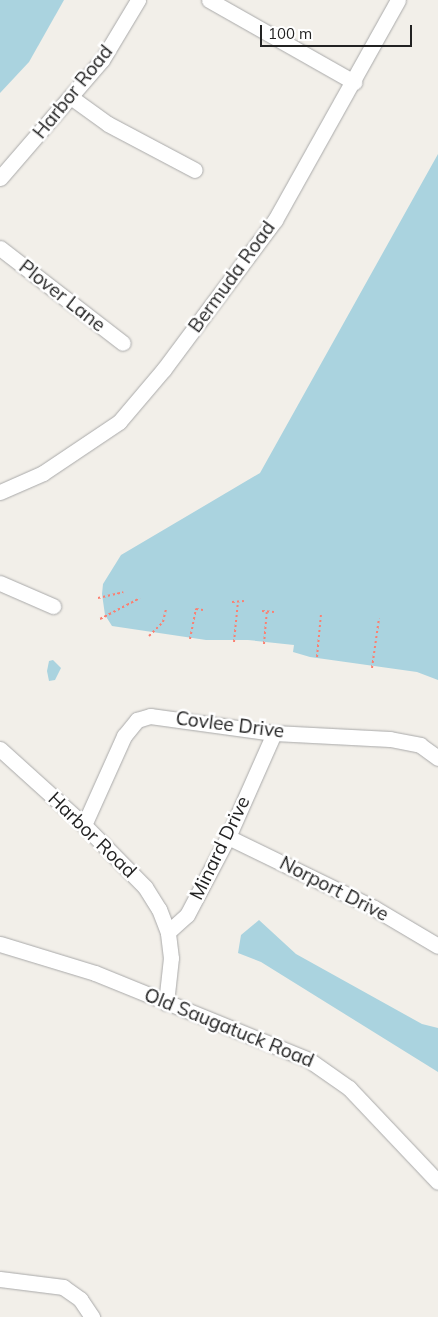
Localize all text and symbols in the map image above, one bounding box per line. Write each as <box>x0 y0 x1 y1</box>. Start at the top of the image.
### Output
scale bar <box>263 15 416 47</box>
text: 100 m <box>268 24 312 43</box>
street label: Harbor Road <box>28 41 118 143</box>
street label: Bermuda Road <box>184 217 280 337</box>
street label: Plover Lane <box>14 255 110 337</box>
street label: Covlee Drive <box>174 707 286 743</box>
street label: Harbor Road <box>43 787 141 883</box>
street label: Minard Drive <box>185 792 255 904</box>
street label: Norport Drive <box>276 852 392 926</box>
street label: Old Saugatuck Road <box>141 984 317 1072</box>

